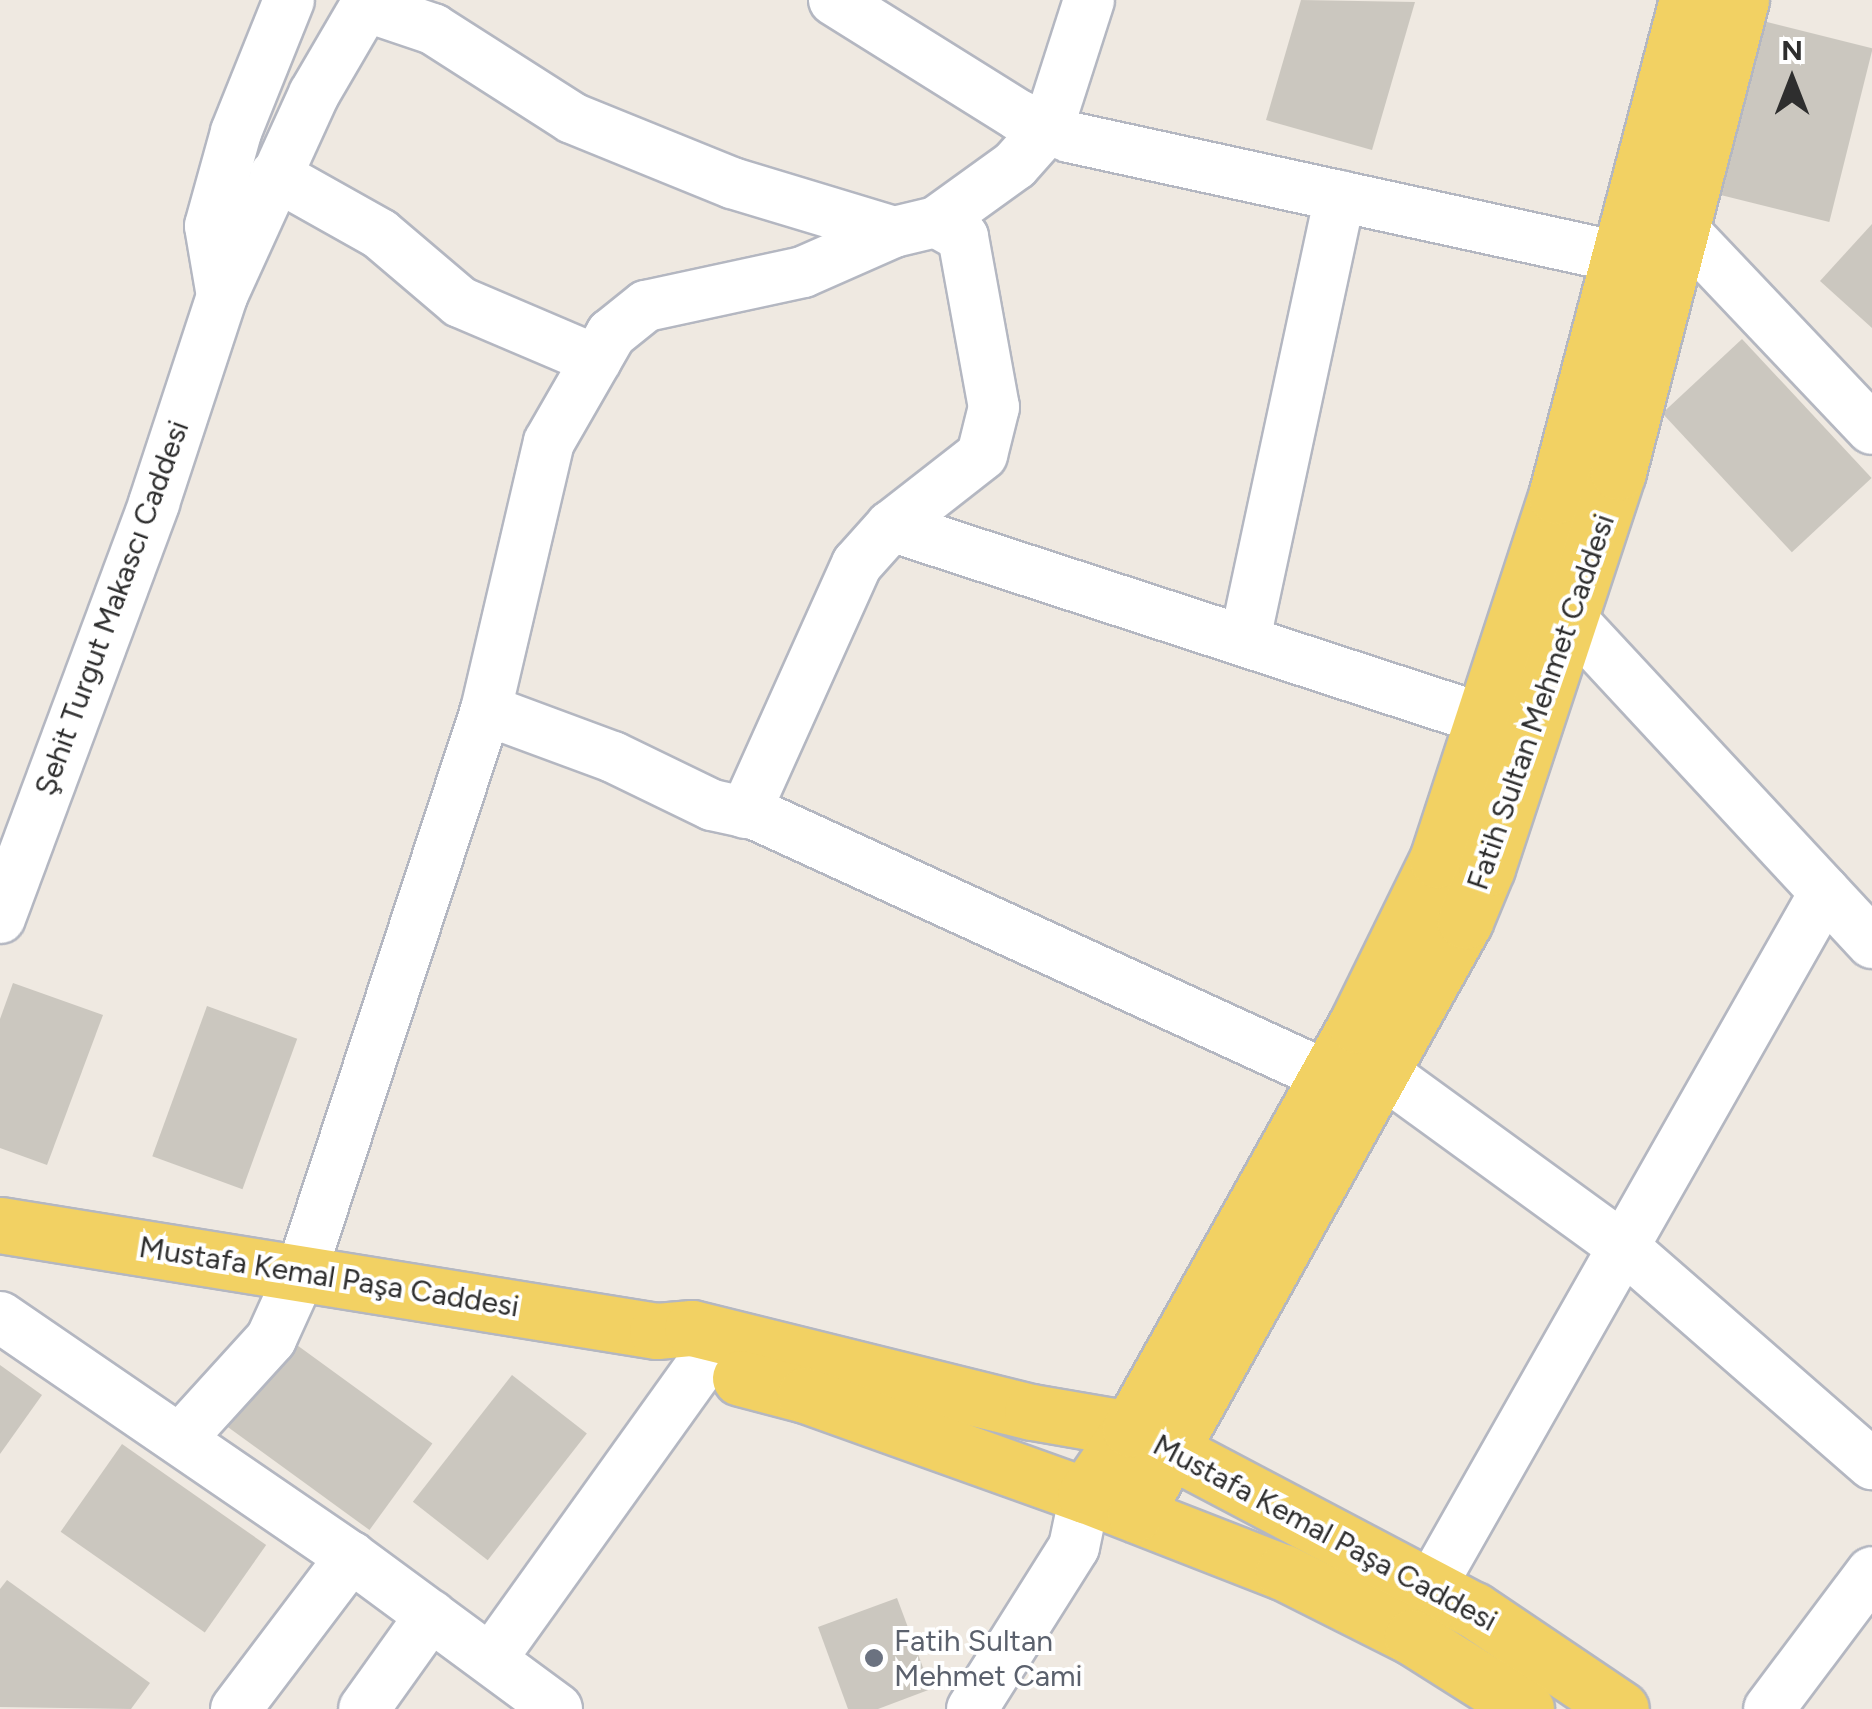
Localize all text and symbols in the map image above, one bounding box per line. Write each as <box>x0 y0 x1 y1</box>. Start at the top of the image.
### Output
north arrow <box>1742 30 1842 130</box>
text: N <box>1781 33 1803 67</box>
street label: Şehit Turgut Makascı Caddesi <box>27 416 197 800</box>
street label: Fatih Sultan Mehmet Caddesi <box>1460 509 1622 895</box>
street label: Mustafa Kemal Paşa Caddesi <box>136 1229 522 1325</box>
street label: Mustafa Kemal Paşa Caddesi <box>1147 1427 1503 1639</box>
place label: Fatih Sultan Mehmet Cami <box>894 1623 1083 1694</box>
marker: Fatih Sultan Mehmet Cami <box>863 1647 885 1669</box>

